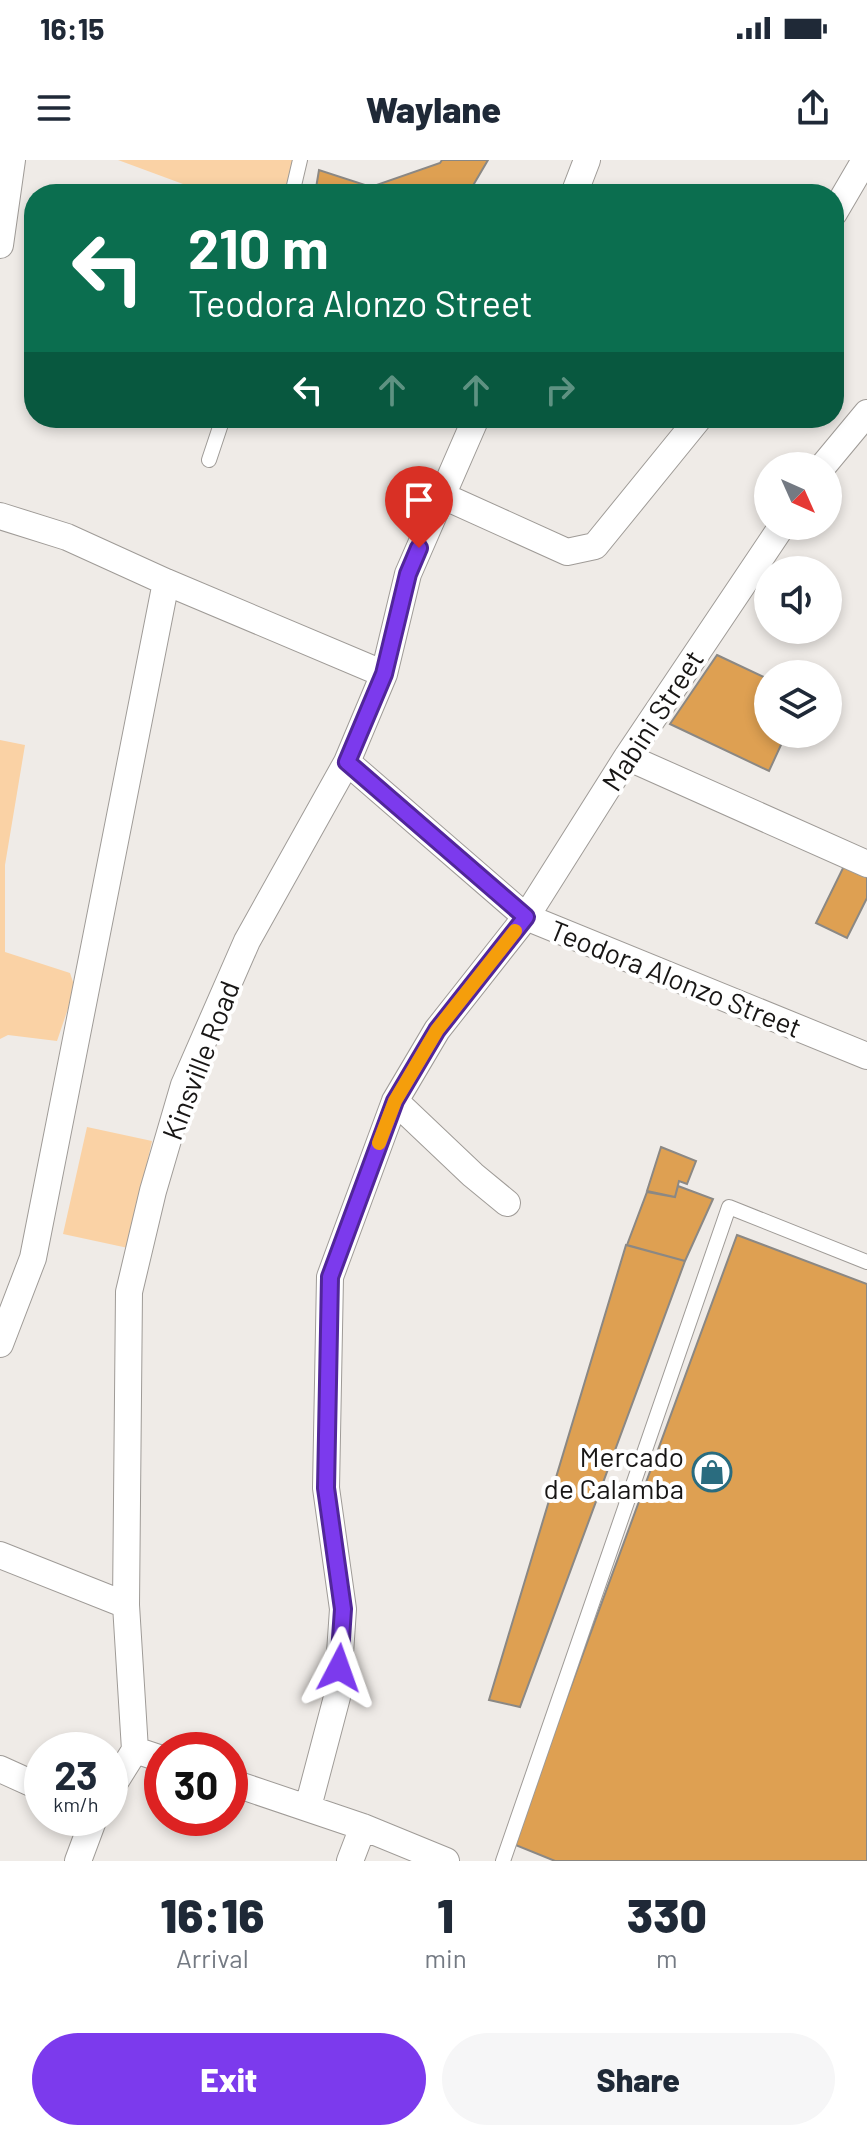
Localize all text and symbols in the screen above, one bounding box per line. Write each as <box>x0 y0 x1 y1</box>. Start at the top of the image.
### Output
text: 16:15 <box>40 10 104 46</box>
icon: menu <box>32 86 76 130</box>
icon: share <box>791 86 835 130</box>
text: Waylane <box>366 87 501 130</box>
text: 210 m <box>188 213 329 280</box>
icon: left <box>56 216 160 320</box>
text: Teodora Alonzo Street <box>188 281 533 324</box>
icon: left <box>286 368 330 412</box>
icon: ahead <box>370 368 414 412</box>
icon: ahead <box>454 368 498 412</box>
icon: right <box>538 368 582 412</box>
north arrow <box>754 452 842 540</box>
map controls <box>754 452 842 748</box>
pin <box>385 466 453 548</box>
icon: arrive <box>397 478 441 522</box>
button: sound <box>754 556 842 644</box>
street label: Mabini Street <box>594 643 710 797</box>
button: layers <box>754 660 842 748</box>
street label: Teodora Alonzo Street <box>545 912 807 1044</box>
street label: Kinsville Road <box>154 976 246 1144</box>
place label: Mercado de Calamba <box>544 1439 684 1505</box>
shop icon: Mercado de Calamba <box>691 1451 733 1493</box>
position arrow <box>297 1626 381 1710</box>
speed limit sign: 30 <box>144 1732 248 1836</box>
text: 23 <box>54 1750 98 1798</box>
text: km/h <box>53 1792 99 1816</box>
text: 16:16 <box>160 1885 264 1943</box>
text: 1 <box>437 1885 454 1943</box>
text: 330 <box>627 1885 707 1943</box>
text: Arrival <box>176 1942 249 1973</box>
text: min <box>425 1942 467 1973</box>
text: m <box>656 1942 678 1973</box>
button: Exit <box>32 2033 426 2125</box>
button: Share <box>442 2033 835 2125</box>

